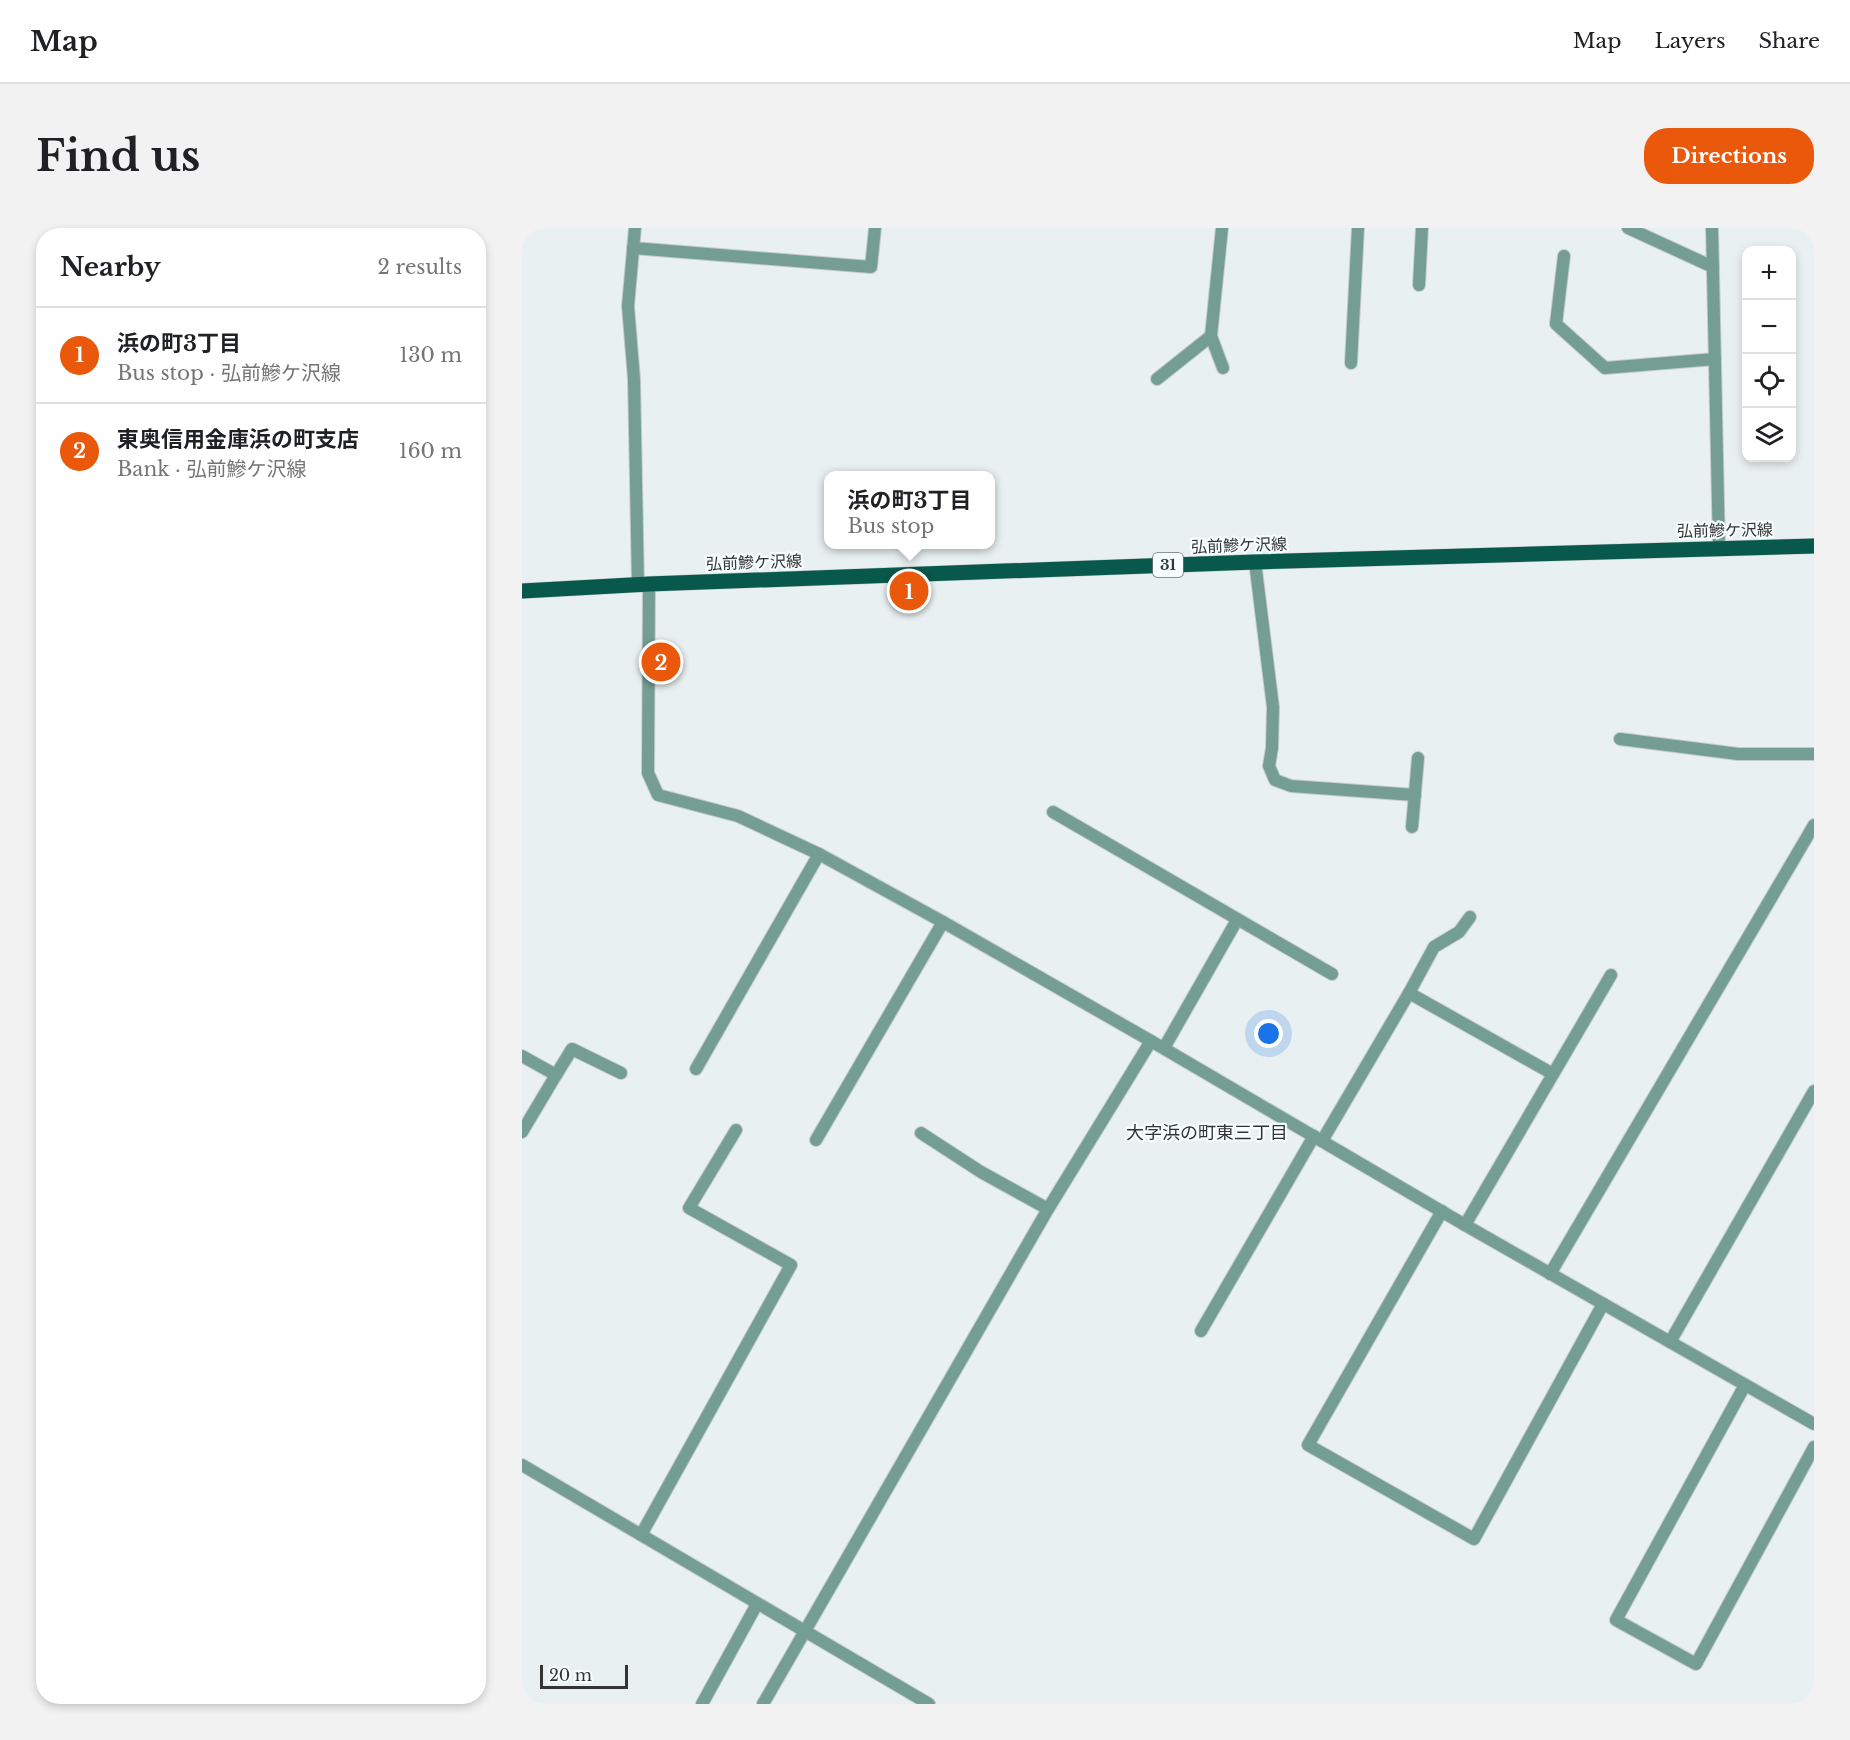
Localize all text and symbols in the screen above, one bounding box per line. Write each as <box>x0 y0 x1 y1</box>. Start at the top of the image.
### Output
text: Map <box>30 24 98 59</box>
text: Map <box>1573 28 1622 54</box>
text: Layers <box>1655 28 1726 54</box>
text: Share <box>1759 28 1820 54</box>
button: Directions <box>1644 128 1814 184</box>
text: Find us <box>36 130 200 182</box>
map controls <box>1742 246 1796 462</box>
button: + <box>1742 246 1796 300</box>
text: Nearby <box>60 251 161 283</box>
text: 2 results <box>378 255 462 279</box>
button: − <box>1742 300 1796 354</box>
text: 浜の町3丁目 <box>117 330 241 357</box>
text: 1 <box>75 343 84 367</box>
text: 130 m <box>399 343 462 367</box>
button: locate <box>1742 354 1796 408</box>
text: Bus stop · 弘前鰺ケ沢線 <box>117 361 341 385</box>
button: layers <box>1742 408 1796 462</box>
text: 東奥信用金庫浜の町支店 <box>117 426 359 453</box>
text: 2 <box>73 439 86 463</box>
text: 160 m <box>399 439 462 463</box>
text: Bank · 弘前鰺ケ沢線 <box>117 457 306 481</box>
popup <box>824 471 995 549</box>
text: 浜の町3丁目 <box>847 487 972 514</box>
text: Bus stop <box>847 514 934 538</box>
street label: 弘前鰺ケ沢線 <box>1677 519 1773 541</box>
street label: 弘前鰺ケ沢線 <box>1191 533 1287 557</box>
street label: 弘前鰺ケ沢線 <box>706 550 802 574</box>
road number: 31 <box>1153 553 1183 577</box>
pin: 1 <box>890 568 928 614</box>
pin: 2 <box>642 640 680 684</box>
your location <box>1254 1019 1283 1048</box>
district label: 大字浜の町東三丁目 <box>1126 1122 1288 1144</box>
scale bar <box>540 1662 628 1690</box>
text: 20 m <box>549 1665 592 1685</box>

